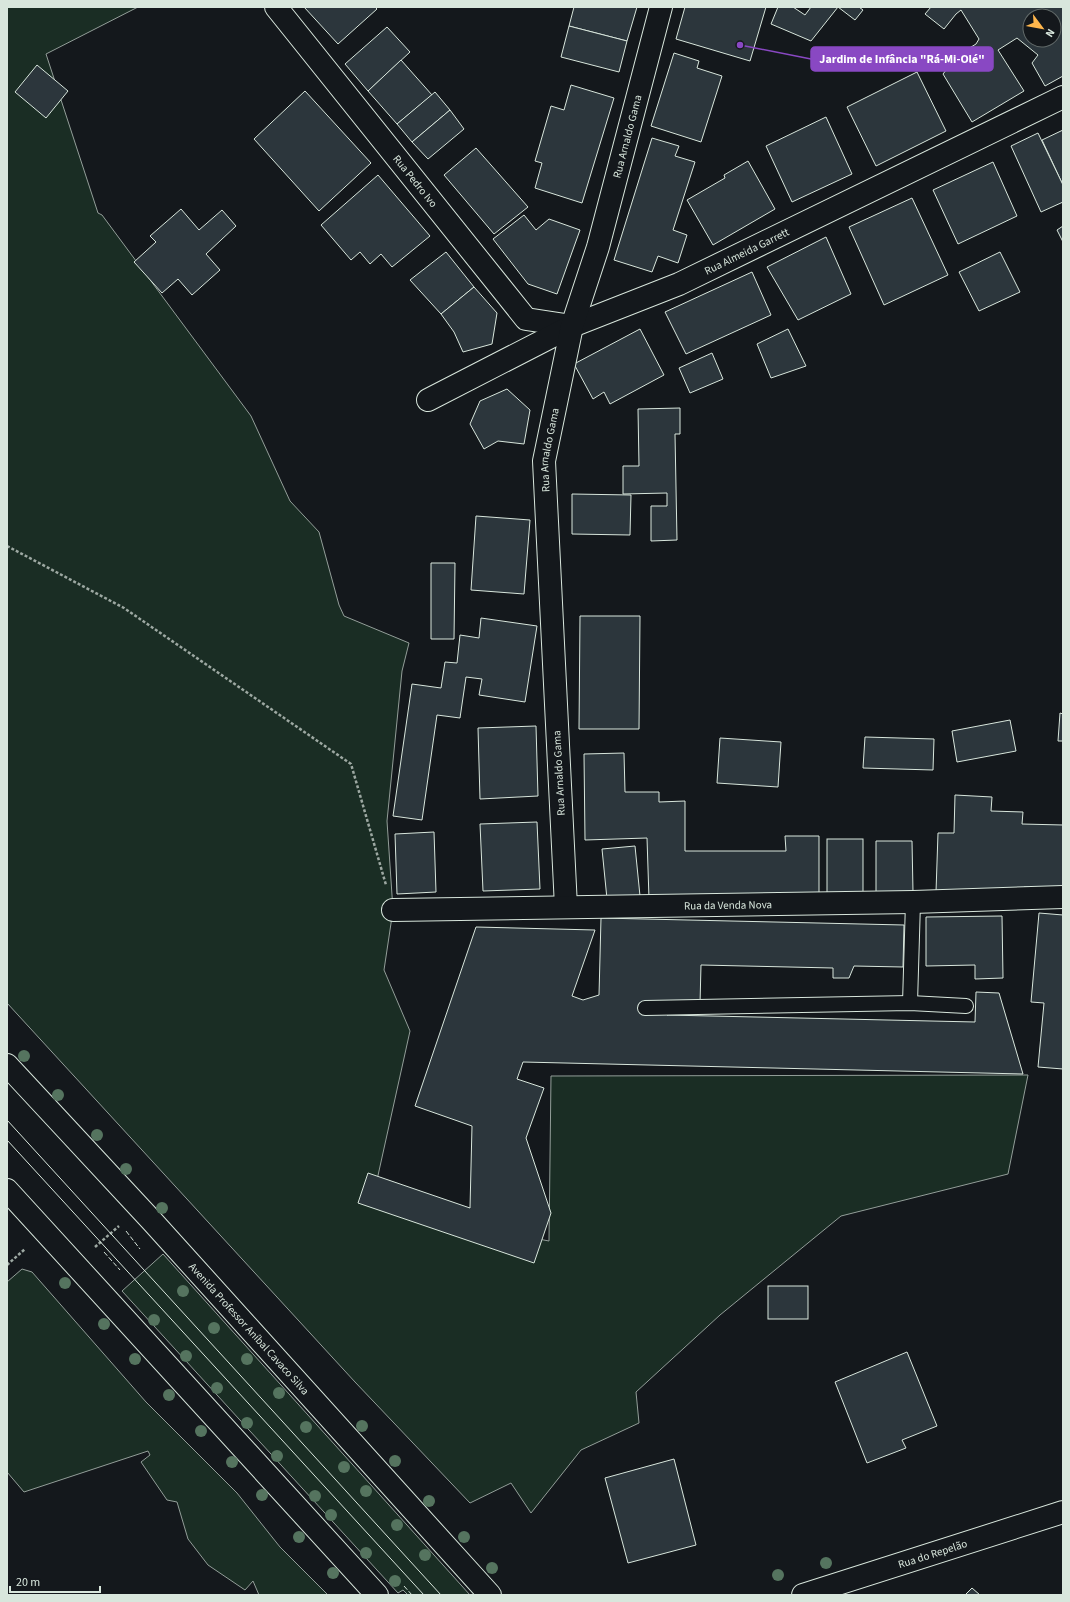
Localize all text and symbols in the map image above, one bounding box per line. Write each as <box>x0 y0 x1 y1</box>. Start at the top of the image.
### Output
north arrow <box>1022 8 1062 48</box>
text: N <box>1042 26 1058 40</box>
callout: Jardim de Infância "Rá-Mi-Olé" <box>811 47 993 71</box>
text: Jardim de Infância "Rá-Mi-Olé" <box>819 51 985 68</box>
street label: Rua Arnaldo Gama <box>609 93 645 180</box>
street label: Rua Pedro Ivo <box>390 152 441 210</box>
street label: Rua Almeida Garrett <box>702 224 792 278</box>
street label: Rua Arnaldo Gama <box>536 406 562 493</box>
street label: Rua Arnaldo Gama <box>549 730 569 816</box>
street label: Rua da Venda Nova <box>684 897 772 913</box>
street label: Avenida Professor Aníbal Cavaco Silva <box>186 1259 313 1398</box>
street label: Rua do Repelão <box>896 1536 969 1572</box>
scale bar <box>10 1568 100 1594</box>
text: 20 m <box>16 1574 40 1591</box>

